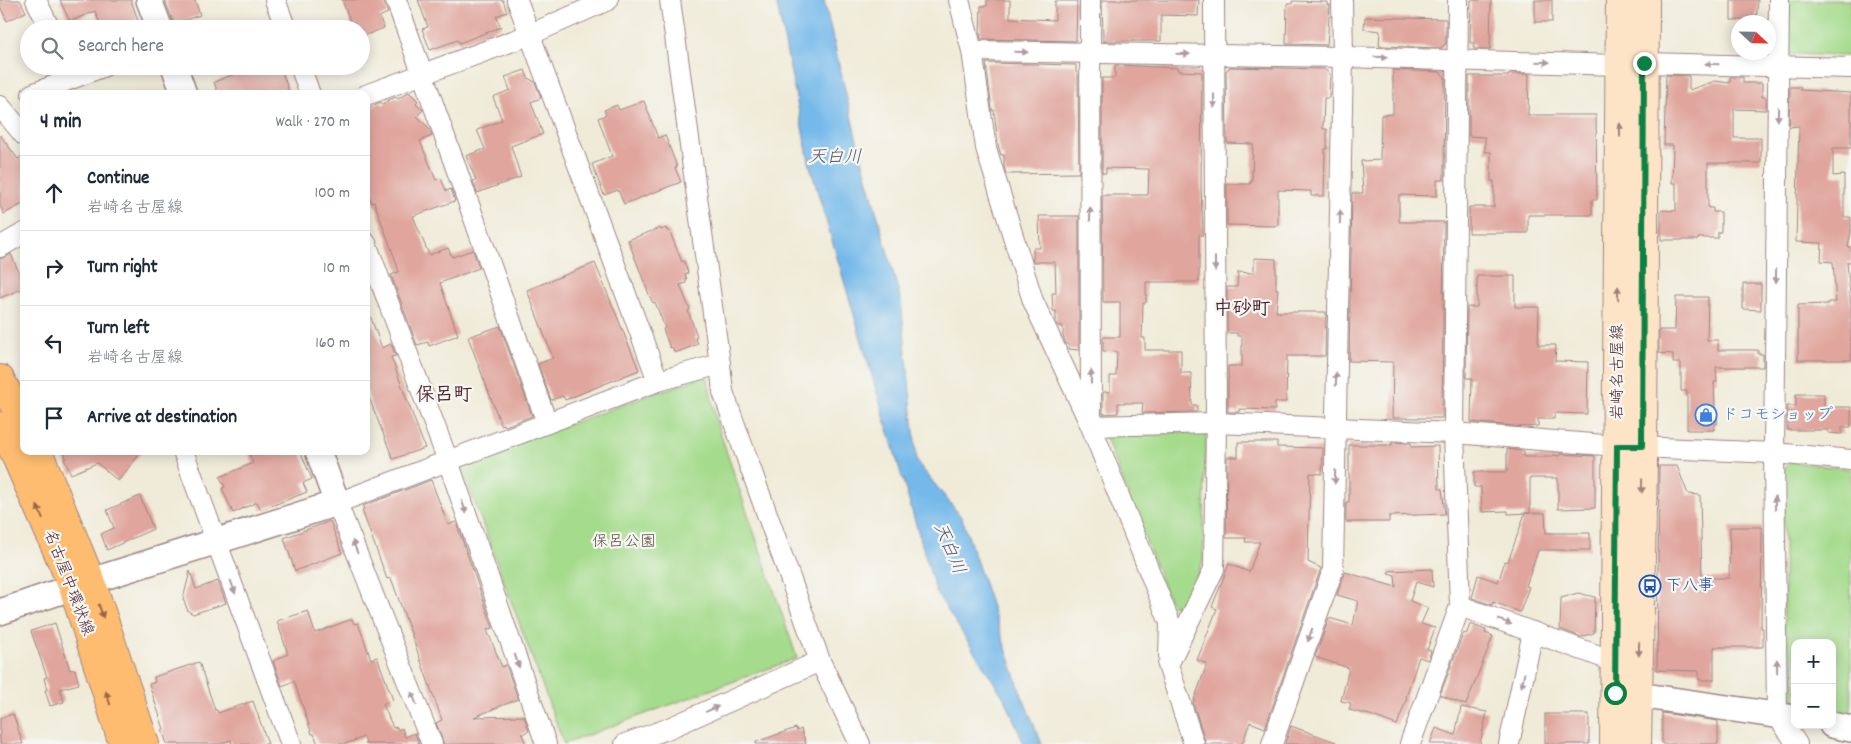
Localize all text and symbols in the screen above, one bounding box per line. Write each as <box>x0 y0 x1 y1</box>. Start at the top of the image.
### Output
north arrow <box>1731 15 1776 60</box>
search box <box>20 20 370 75</box>
icon: search <box>38 34 66 62</box>
text: Search here <box>78 34 164 61</box>
one-way arrow <box>1013 48 1029 56</box>
one-way arrow <box>1176 50 1192 58</box>
route end <box>1633 52 1656 75</box>
one-way arrow <box>1373 54 1389 62</box>
one-way arrow <box>1536 59 1552 67</box>
one-way arrow <box>1704 60 1720 68</box>
one-way arrow <box>1210 93 1218 109</box>
one-way arrow <box>1774 106 1782 122</box>
text: 4 min <box>40 108 82 138</box>
text: Walk · 270 m <box>275 111 350 134</box>
one-way arrow <box>1616 122 1624 138</box>
water label: 天白川 <box>808 146 862 171</box>
text: Continue <box>87 166 149 193</box>
icon: ahead <box>40 179 68 207</box>
text: 100 m <box>314 182 350 205</box>
text: 岩崎名古屋線 <box>87 197 183 220</box>
one-way arrow <box>1086 206 1094 222</box>
one-way arrow <box>1336 209 1344 225</box>
icon: right <box>40 254 68 282</box>
text: Turn right <box>87 255 158 282</box>
one-way arrow <box>1211 256 1219 272</box>
text: 10 m <box>323 257 350 280</box>
one-way arrow <box>1772 269 1780 285</box>
one-way arrow <box>1614 285 1622 301</box>
district label: 中砂町 <box>1213 297 1271 324</box>
text: Turn left <box>87 316 150 343</box>
street label: 岩崎名古屋線 <box>1607 324 1630 420</box>
icon: left <box>40 329 68 357</box>
text: 160 m <box>315 332 350 355</box>
text: 岩崎名古屋線 <box>87 347 183 370</box>
one-way arrow <box>1087 369 1095 385</box>
one-way arrow <box>1332 371 1340 387</box>
district label: 保呂町 <box>415 383 473 410</box>
shop icon: ドコモショップ <box>1694 403 1718 427</box>
icon: arrive <box>40 404 68 432</box>
place label: ドコモショップ <box>1722 404 1833 427</box>
text: Arrive at destination <box>87 405 237 432</box>
one-way arrow <box>1330 469 1338 485</box>
one-way arrow <box>1638 478 1646 494</box>
one-way arrow <box>1771 495 1779 511</box>
one-way arrow <box>461 500 468 515</box>
one-way arrow <box>36 505 44 519</box>
water label: 天白川 <box>926 519 970 579</box>
street label: 名古屋中環状線 <box>37 527 99 639</box>
park label: 保呂公園 <box>592 531 656 554</box>
one-way arrow <box>351 539 359 554</box>
bus stop icon: 下八事 <box>1638 574 1662 598</box>
place label: 下八事 <box>1666 575 1714 598</box>
one-way arrow <box>229 580 237 594</box>
one-way arrow <box>98 603 105 618</box>
one-way arrow <box>1498 619 1513 626</box>
one-way arrow <box>1306 628 1313 643</box>
map controls <box>1791 639 1836 729</box>
button: + <box>1791 639 1836 684</box>
one-way arrow <box>1634 641 1642 657</box>
one-way arrow <box>513 654 521 669</box>
one-way arrow <box>1772 658 1780 674</box>
one-way arrow <box>1519 672 1527 687</box>
route start <box>1604 682 1627 705</box>
button: − <box>1791 684 1836 729</box>
one-way arrow <box>104 690 112 705</box>
one-way arrow <box>410 691 417 706</box>
one-way arrow <box>705 704 719 712</box>

